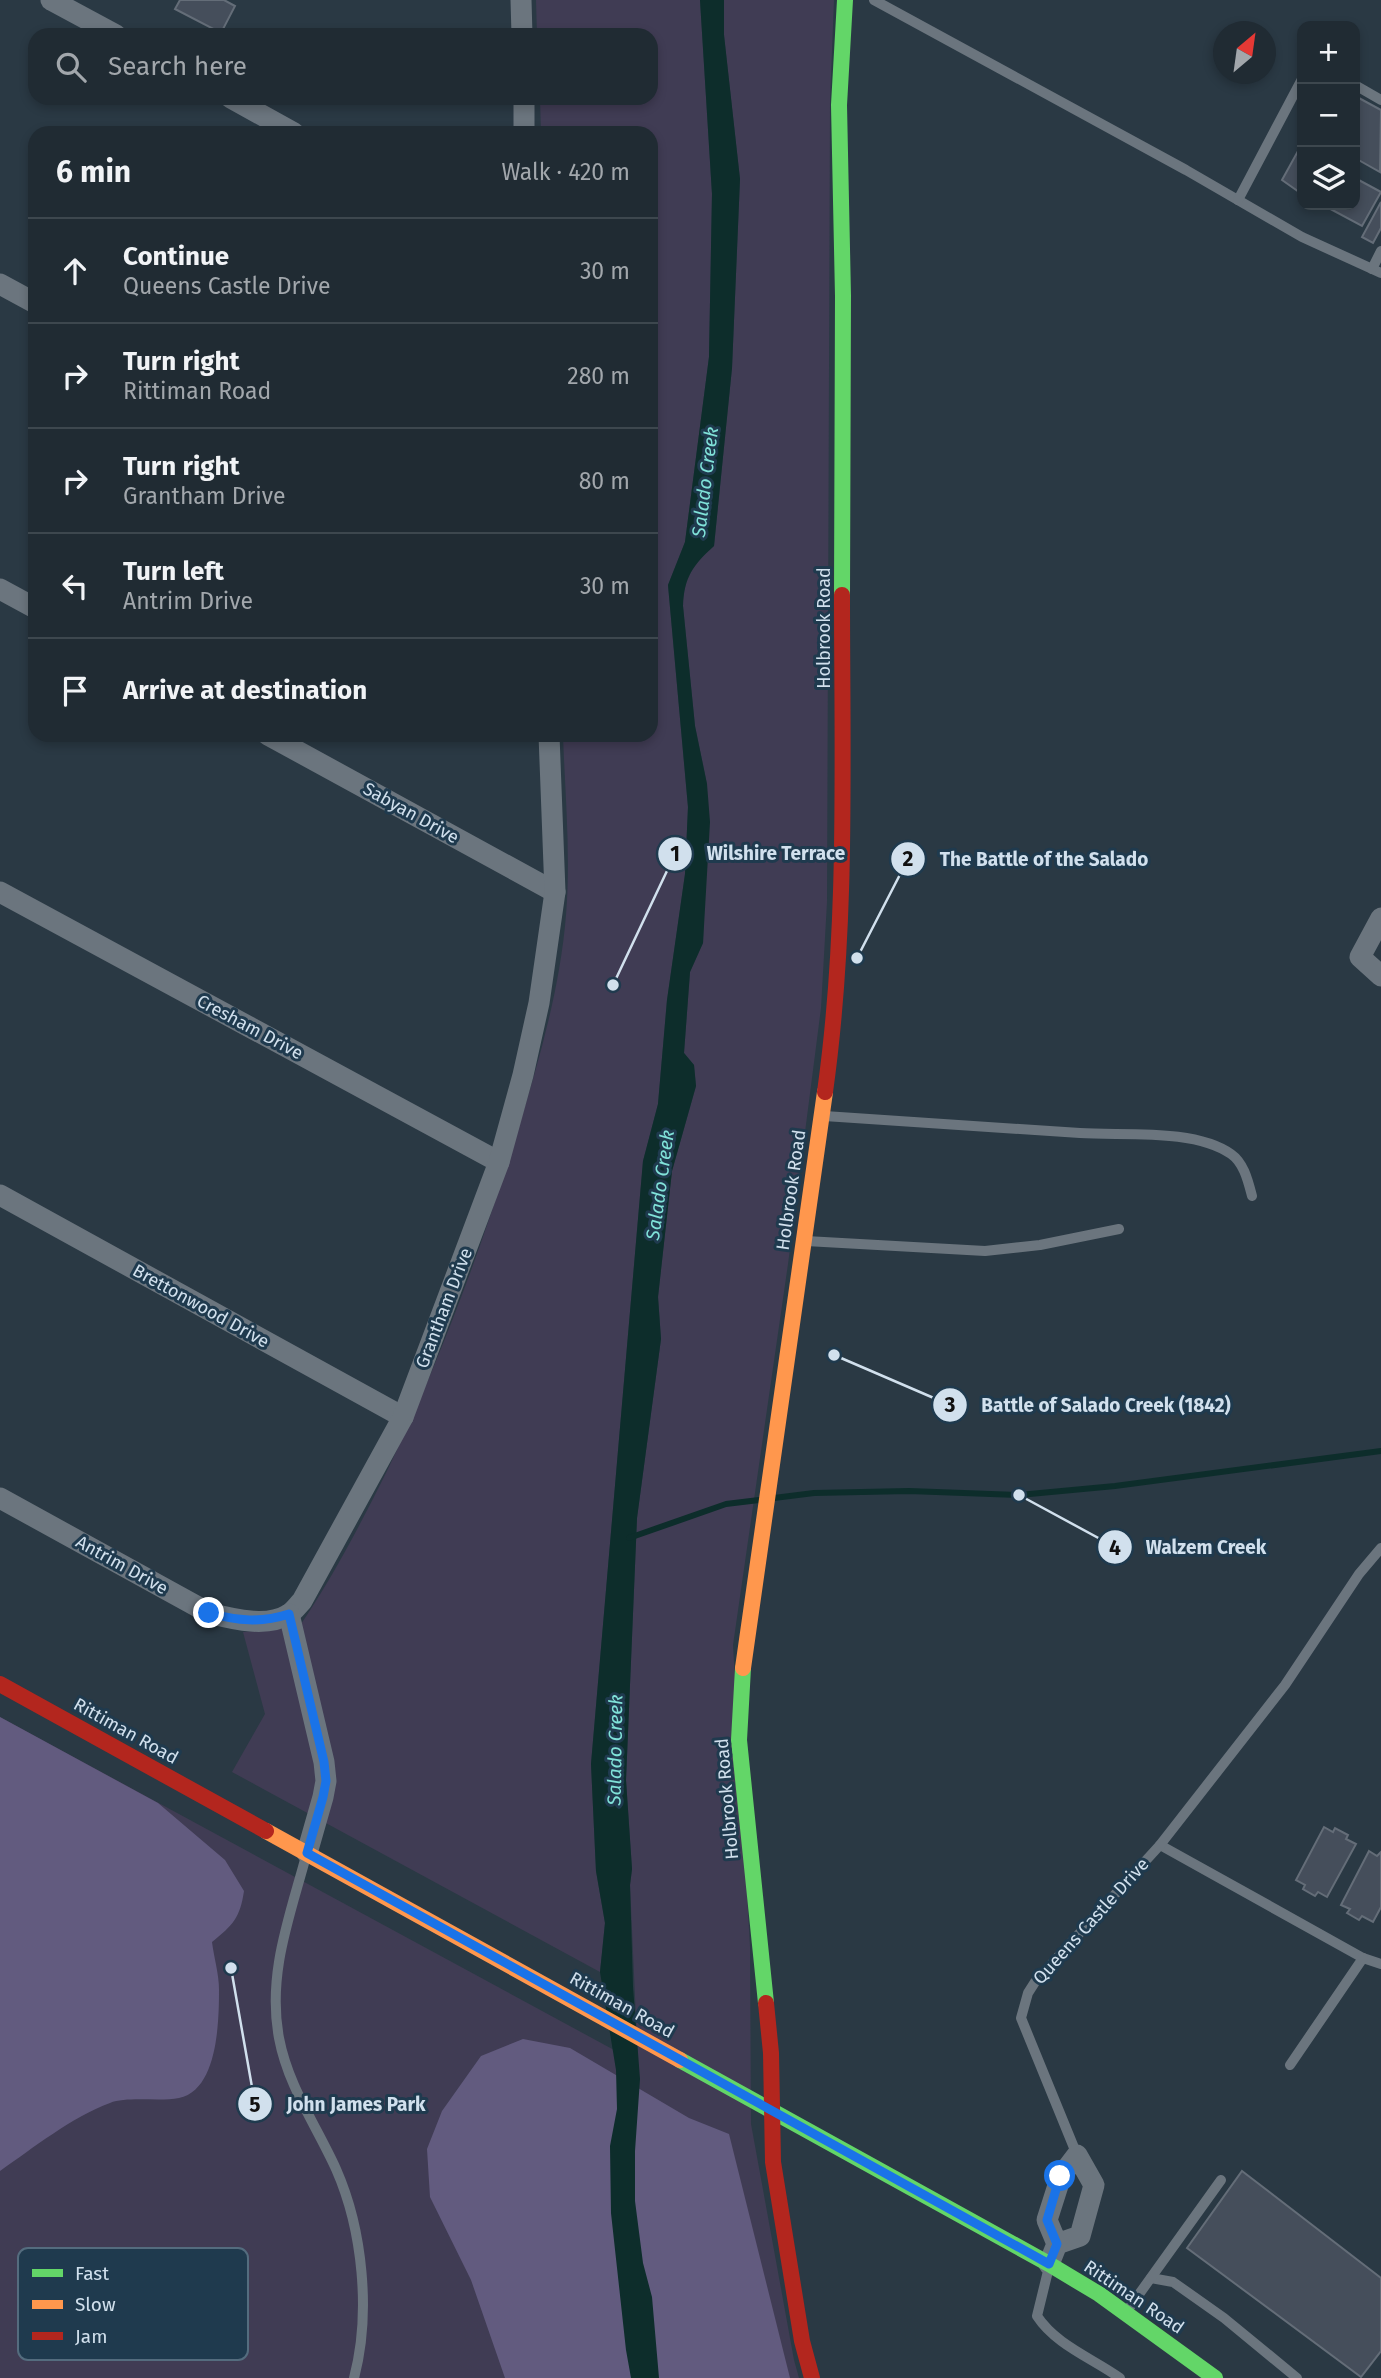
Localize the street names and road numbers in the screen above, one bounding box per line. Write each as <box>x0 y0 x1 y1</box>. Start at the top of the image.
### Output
street label: Holbrook Road <box>813 567 835 689</box>
street label: Sabyan Drive <box>359 778 463 848</box>
street label: Cresham Drive <box>193 990 307 1064</box>
street label: Holbrook Road <box>772 1128 810 1252</box>
street label: Grantham Drive <box>411 1245 477 1371</box>
street label: Brettonwood Drive <box>129 1259 273 1353</box>
street label: Antrim Drive <box>72 1531 172 1599</box>
street label: Rittiman Road <box>70 1693 182 1769</box>
street label: Holbrook Road <box>711 1737 743 1861</box>
street label: Queens Castle Drive <box>1028 1853 1154 1989</box>
street label: Rittiman Road <box>566 1967 678 2043</box>
street label: Rittiman Road <box>1080 2255 1188 2339</box>

